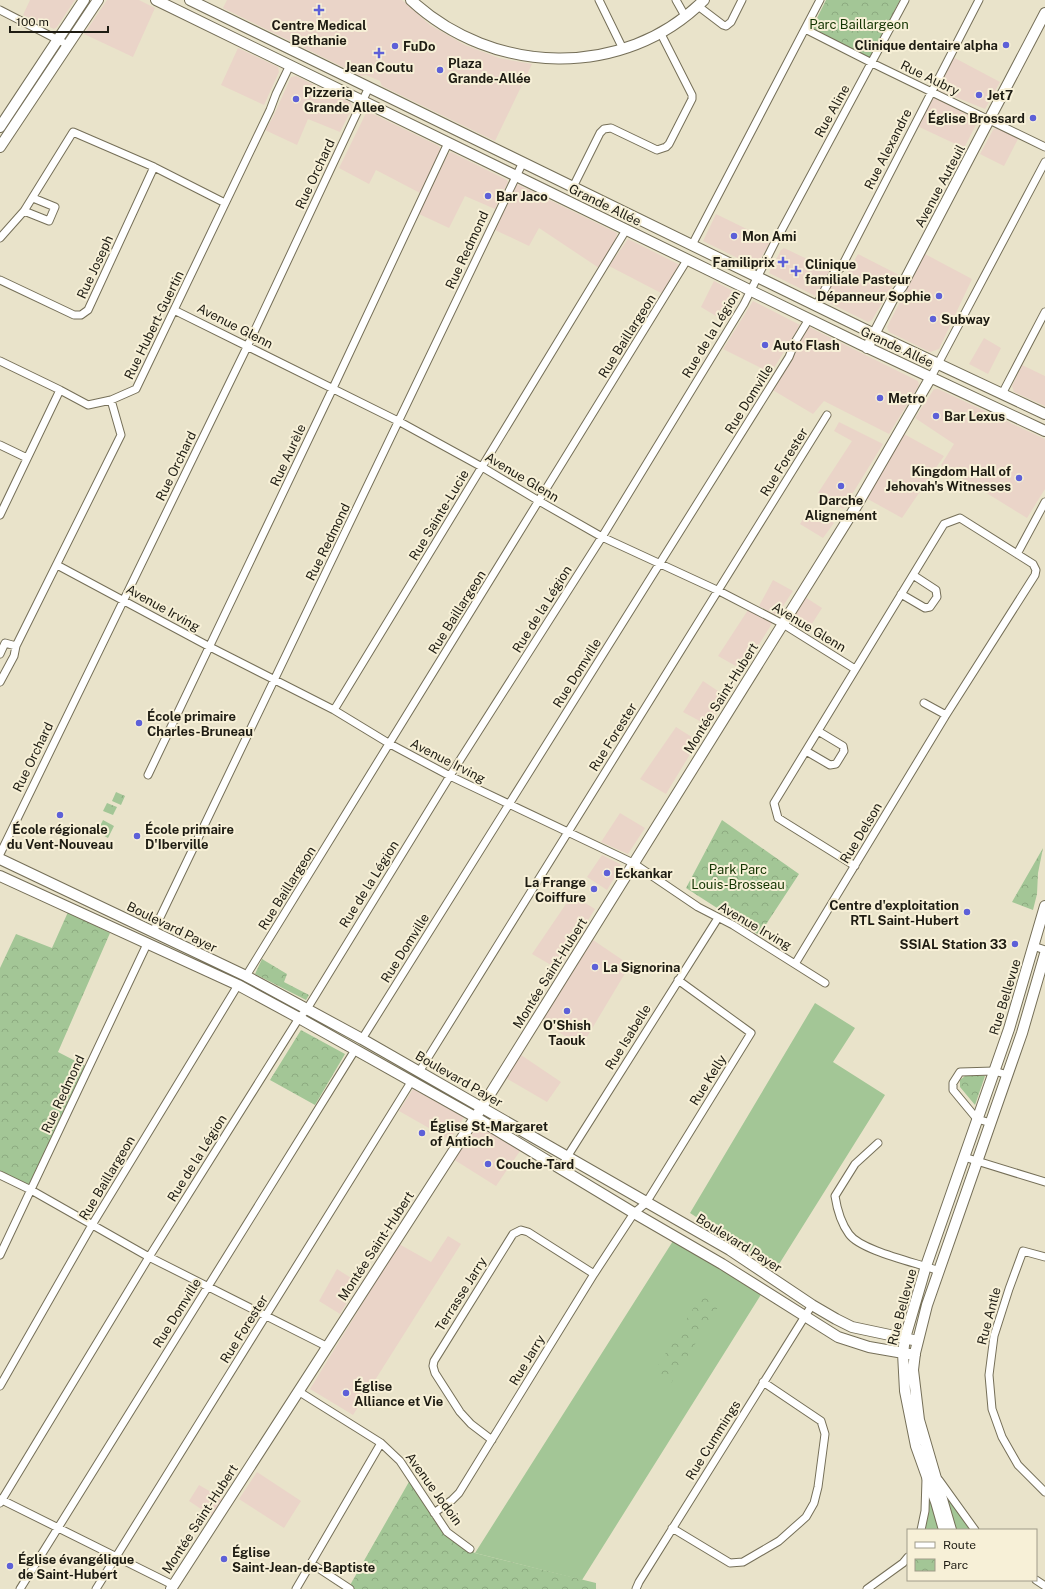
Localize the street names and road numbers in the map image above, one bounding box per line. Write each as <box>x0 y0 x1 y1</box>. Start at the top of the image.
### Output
street label: Rue Aubry <box>898 57 962 99</box>
street label: Rue Aline <box>811 82 853 140</box>
street label: Rue Alexandre <box>861 106 915 192</box>
street label: Rue Orchard <box>292 137 338 211</box>
street label: Avenue Auteuil <box>912 142 968 230</box>
street label: Grande Allée <box>566 181 644 229</box>
street label: Rue Redmond <box>442 209 492 291</box>
street label: Rue Joseph <box>74 233 116 301</box>
street label: Rue Hubert-Guertin <box>121 268 187 382</box>
street label: Rue de la Légion <box>679 287 743 381</box>
street label: Rue Baillargeon <box>595 291 659 381</box>
street label: Avenue Glenn <box>195 300 275 352</box>
street label: Grande Allée <box>858 324 936 370</box>
street label: Rue Domville <box>722 362 776 436</box>
street label: Rue Aurèle <box>267 422 309 488</box>
street label: Rue Forester <box>757 425 811 499</box>
street label: Rue Orchard <box>153 429 199 503</box>
street label: Avenue Glenn <box>482 449 562 505</box>
street label: Rue Sainte-Lucie <box>406 467 472 563</box>
street label: Rue Redmond <box>303 501 353 583</box>
street label: Rue de la Légion <box>509 563 575 655</box>
street label: Rue Baillargeon <box>425 567 489 657</box>
street label: Avenue Irving <box>123 582 203 634</box>
street label: Avenue Glenn <box>769 599 849 655</box>
street label: Rue Domville <box>550 636 604 710</box>
street label: Montée Saint-Hubert <box>681 640 761 756</box>
street label: Rue Forester <box>586 700 640 774</box>
street label: Rue Orchard <box>10 720 56 794</box>
street label: Avenue Irving <box>408 736 488 786</box>
street label: Rue Delson <box>837 800 885 866</box>
street label: Rue de la Légion <box>336 838 402 930</box>
street label: Rue Baillargeon <box>255 843 319 933</box>
street label: Boulevard Payer <box>124 899 220 955</box>
street label: Avenue Irving <box>716 899 794 953</box>
street label: Rue Domville <box>378 911 432 985</box>
street label: Montée Saint-Hubert <box>510 915 590 1031</box>
street label: Rue Bellevue <box>986 957 1024 1037</box>
street label: Rue Isabelle <box>602 1002 654 1072</box>
street label: Boulevard Payer <box>413 1048 505 1110</box>
street label: Rue Kelly <box>687 1052 729 1108</box>
street label: Rue Redmond <box>38 1053 88 1135</box>
street label: Rue de la Légion <box>164 1112 230 1204</box>
street label: Rue Baillargeon <box>76 1133 138 1223</box>
street label: Montée Saint-Hubert <box>335 1189 417 1303</box>
street label: Boulevard Payer <box>693 1211 785 1275</box>
street label: Terrasse Jarry <box>432 1254 490 1334</box>
street label: Rue Bellevue <box>885 1267 919 1347</box>
street label: Rue Domville <box>150 1276 204 1350</box>
street label: Rue Antle <box>974 1285 1004 1347</box>
street label: Rue Forester <box>217 1292 271 1366</box>
street label: Rue Jarry <box>506 1332 548 1388</box>
street label: Rue Cummings <box>683 1397 743 1483</box>
street label: Avenue Jodoin <box>403 1450 465 1528</box>
street label: Montée Saint-Hubert <box>159 1462 241 1576</box>

